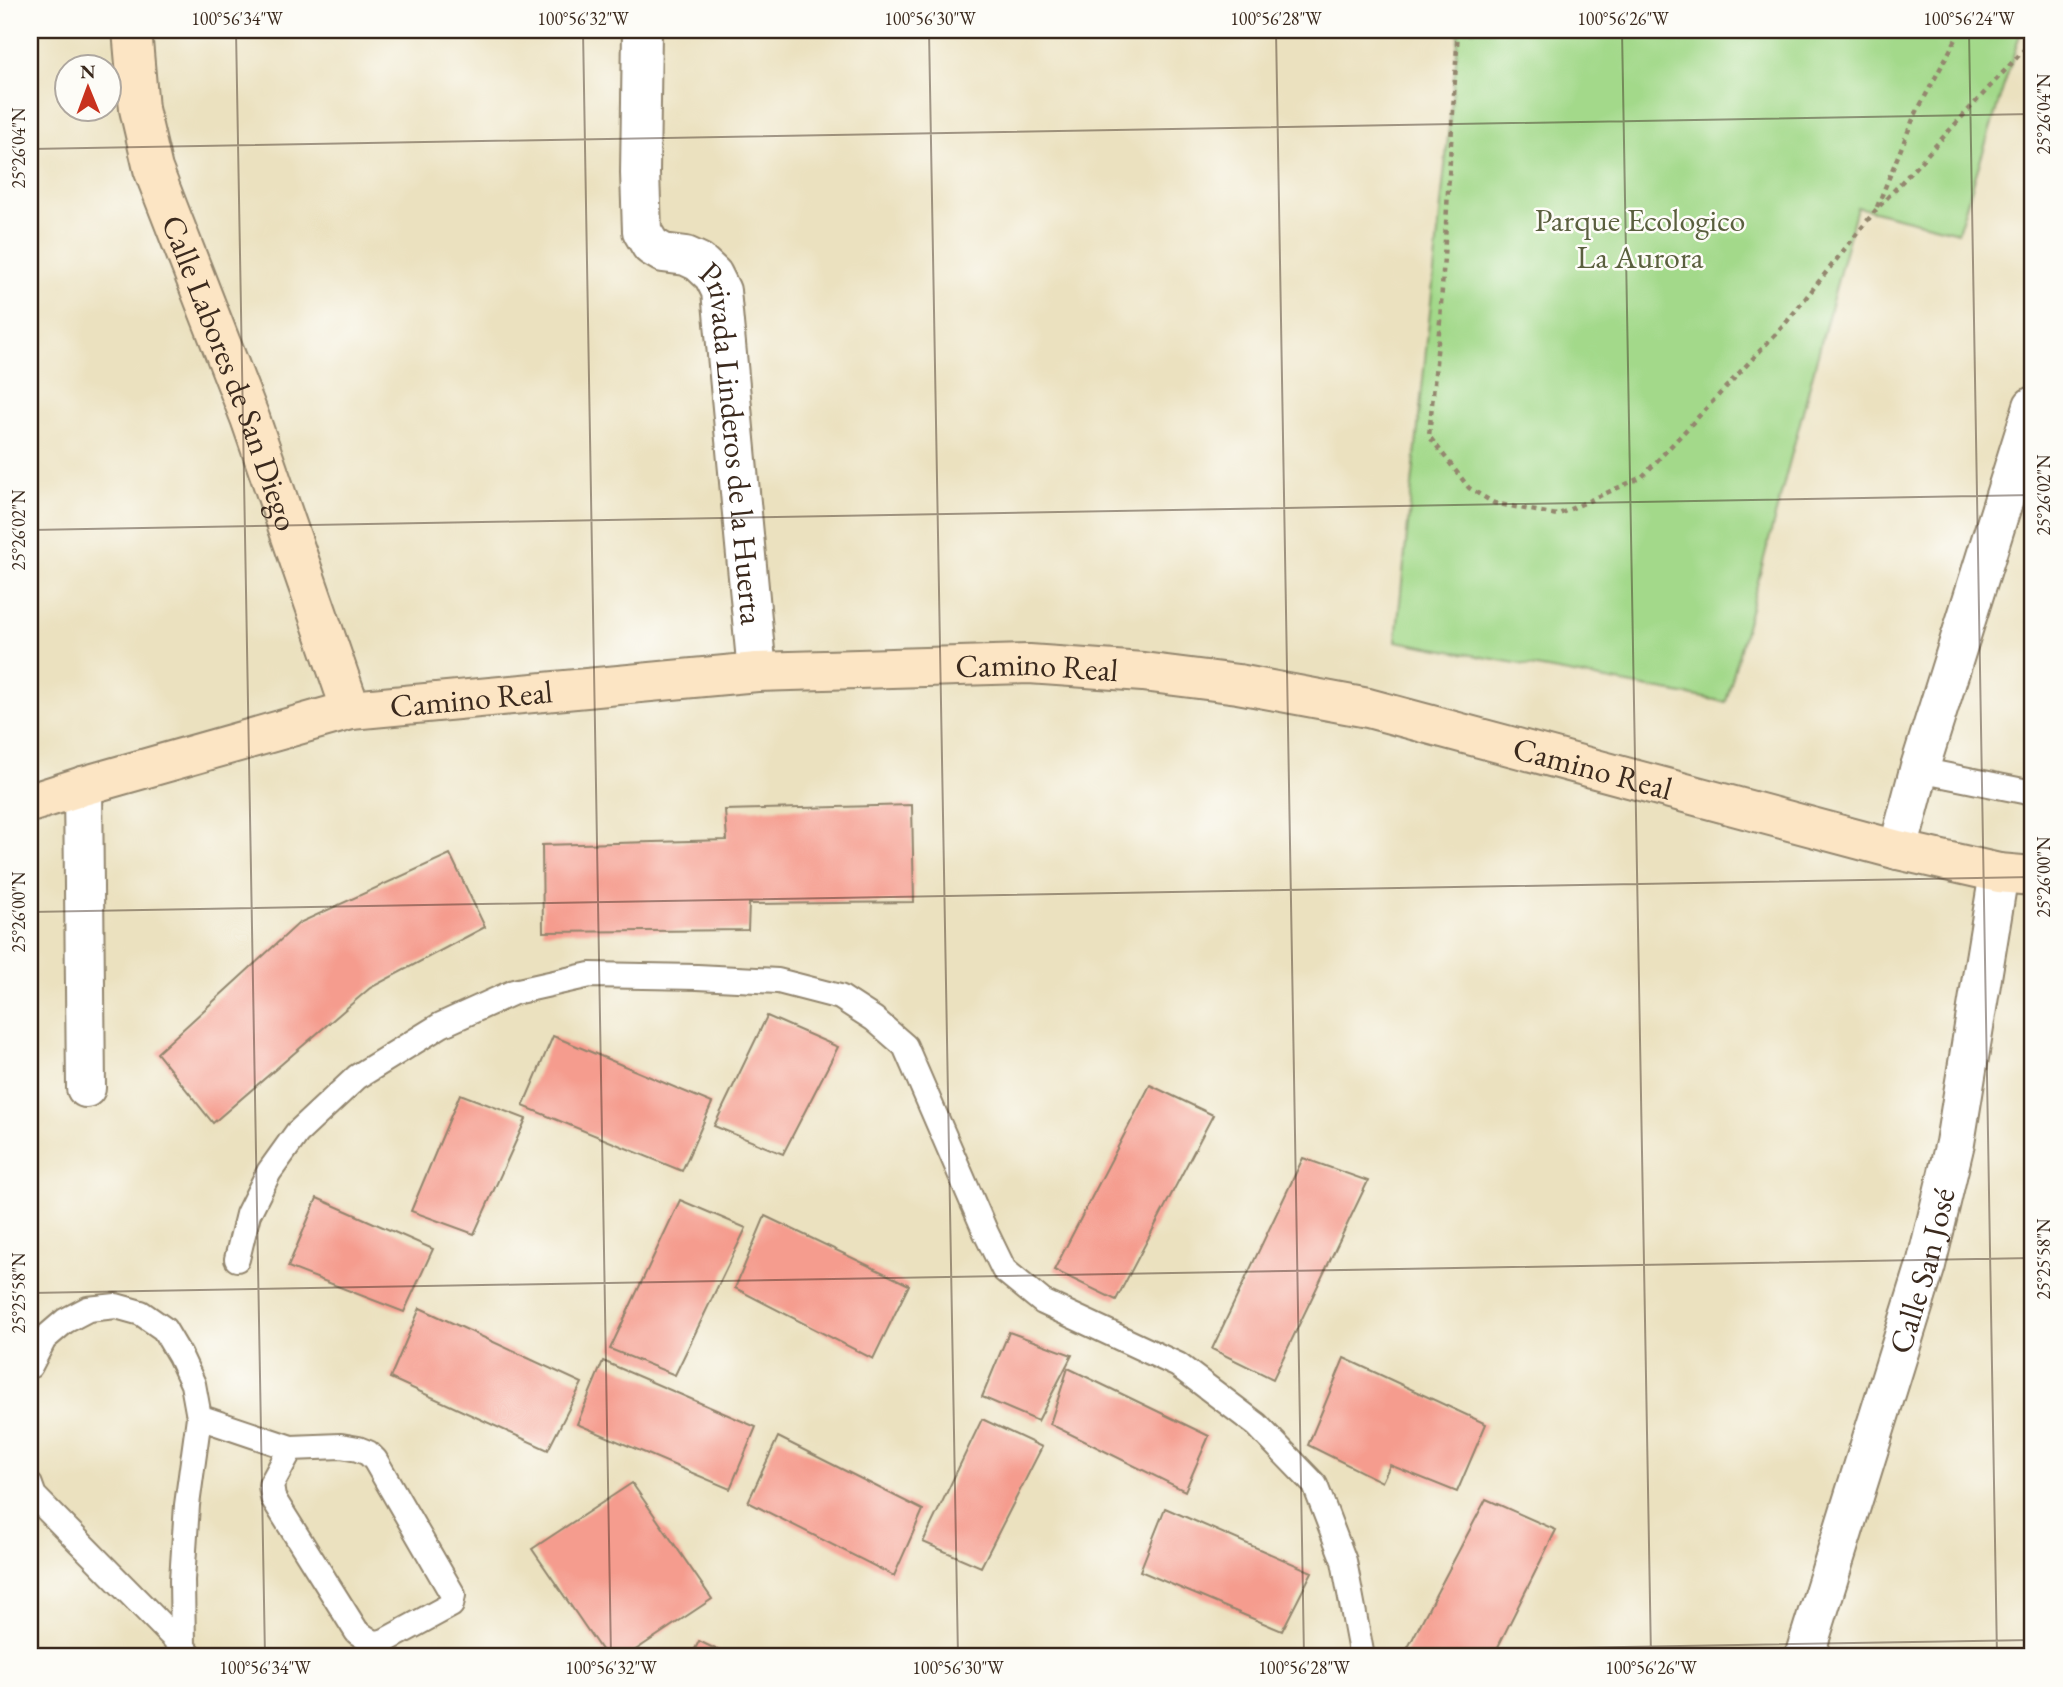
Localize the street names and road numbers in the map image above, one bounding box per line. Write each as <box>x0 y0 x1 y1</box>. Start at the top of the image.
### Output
street label: Calle Labores de San Diego <box>152 209 308 536</box>
street label: Privada Linderos de la Huerta <box>691 252 773 627</box>
street label: Camino Real <box>955 643 1120 691</box>
street label: Camino Real <box>388 670 555 727</box>
street label: Camino Real <box>1508 727 1677 810</box>
street label: Calle San José <box>1879 1184 1965 1359</box>

